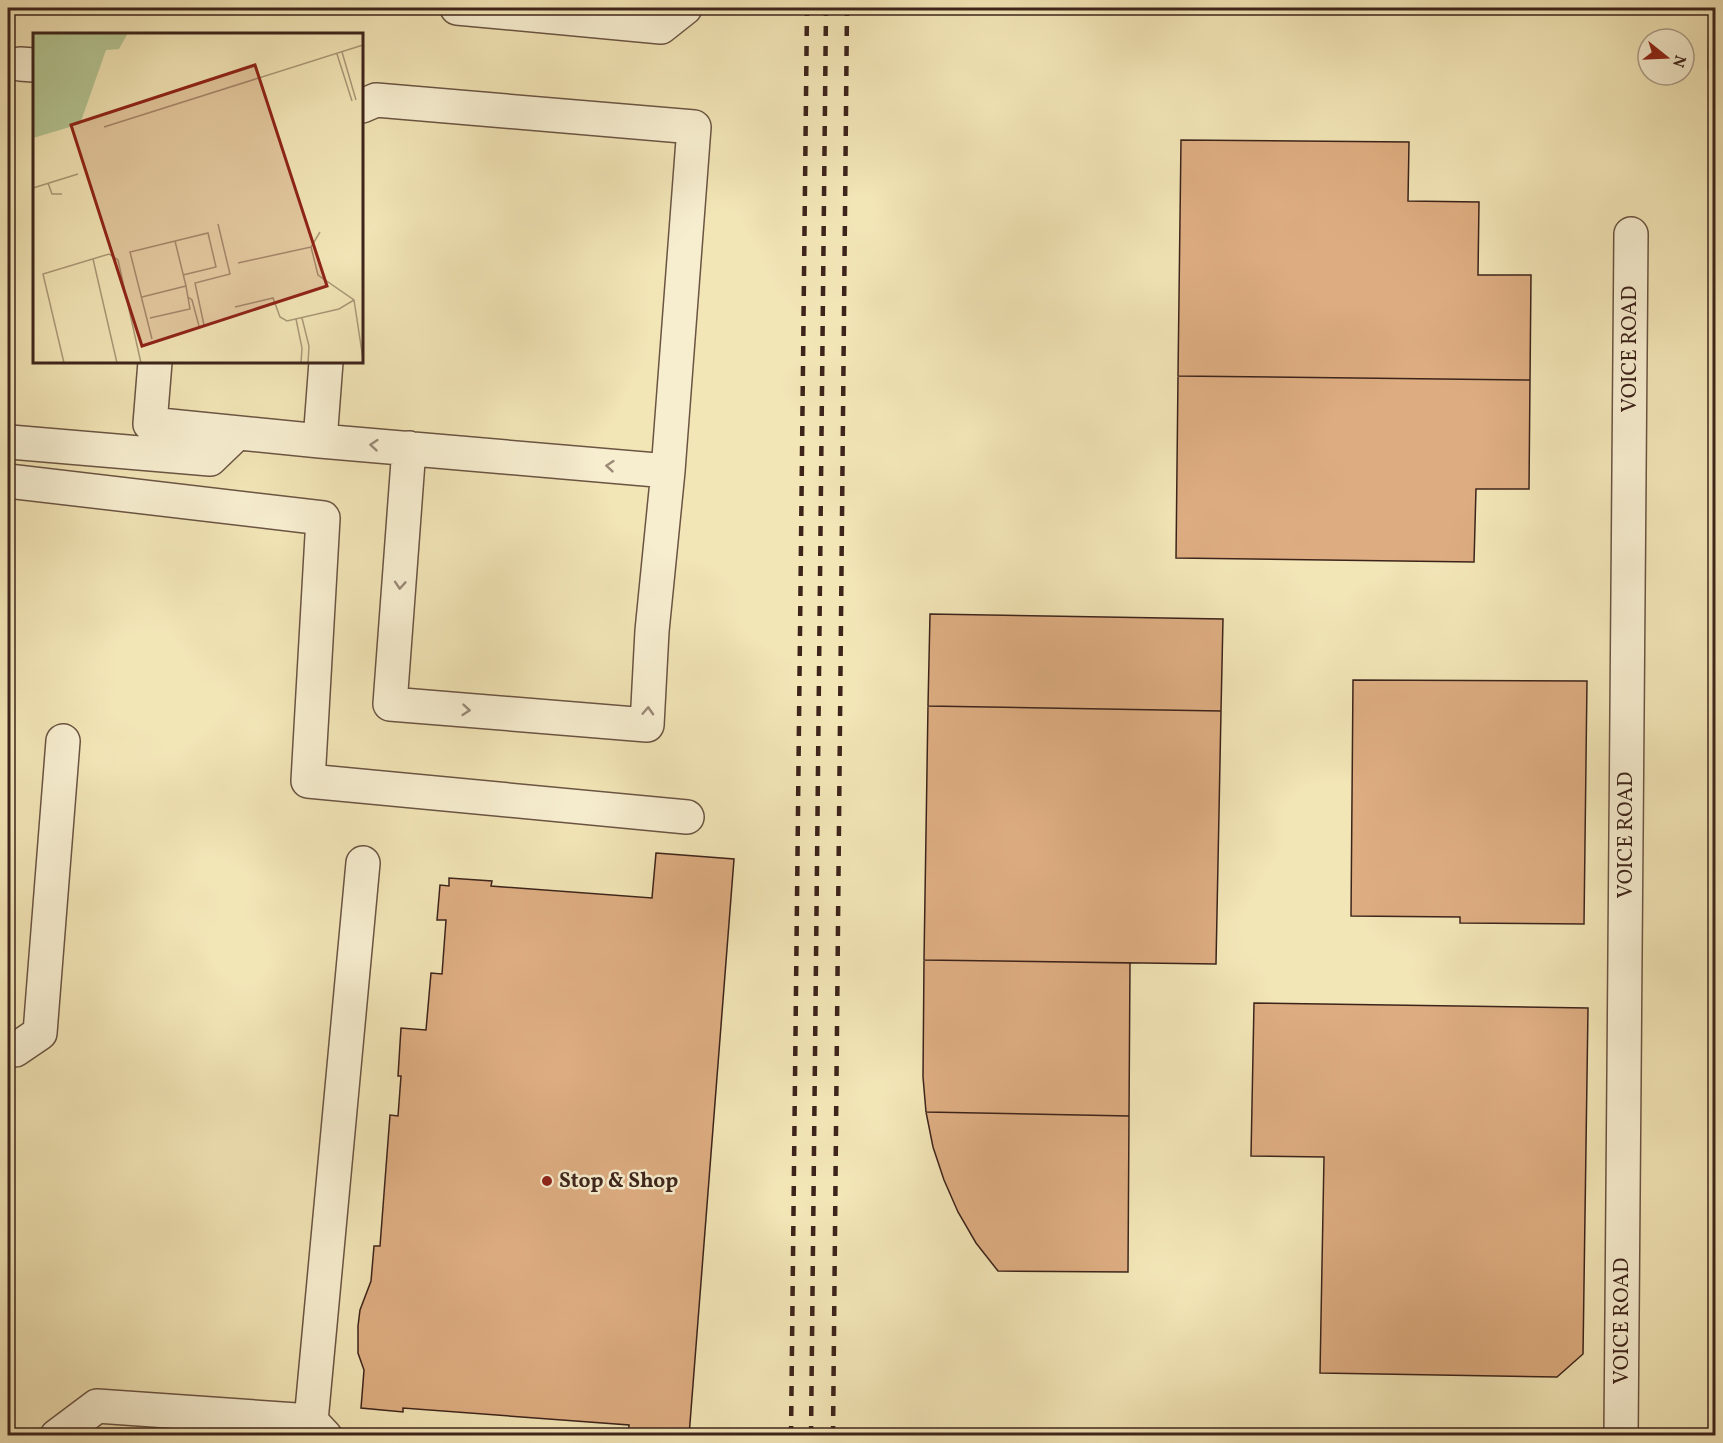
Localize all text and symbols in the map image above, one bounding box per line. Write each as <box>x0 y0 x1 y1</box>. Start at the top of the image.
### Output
north arrow <box>1636 27 1696 87</box>
inset map <box>33 33 363 363</box>
text: N <box>1666 52 1691 70</box>
street label: VOICE ROAD <box>1616 286 1645 412</box>
one-way arrow <box>369 439 378 452</box>
one-way arrow <box>605 460 614 473</box>
one-way arrow <box>393 581 406 590</box>
one-way arrow <box>461 703 470 716</box>
one-way arrow <box>641 707 654 716</box>
street label: VOICE ROAD <box>1612 772 1641 898</box>
place label: Stop & Shop <box>559 1167 678 1196</box>
marker: Stop & Shop <box>540 1174 554 1188</box>
street label: VOICE ROAD <box>1608 1258 1637 1384</box>

